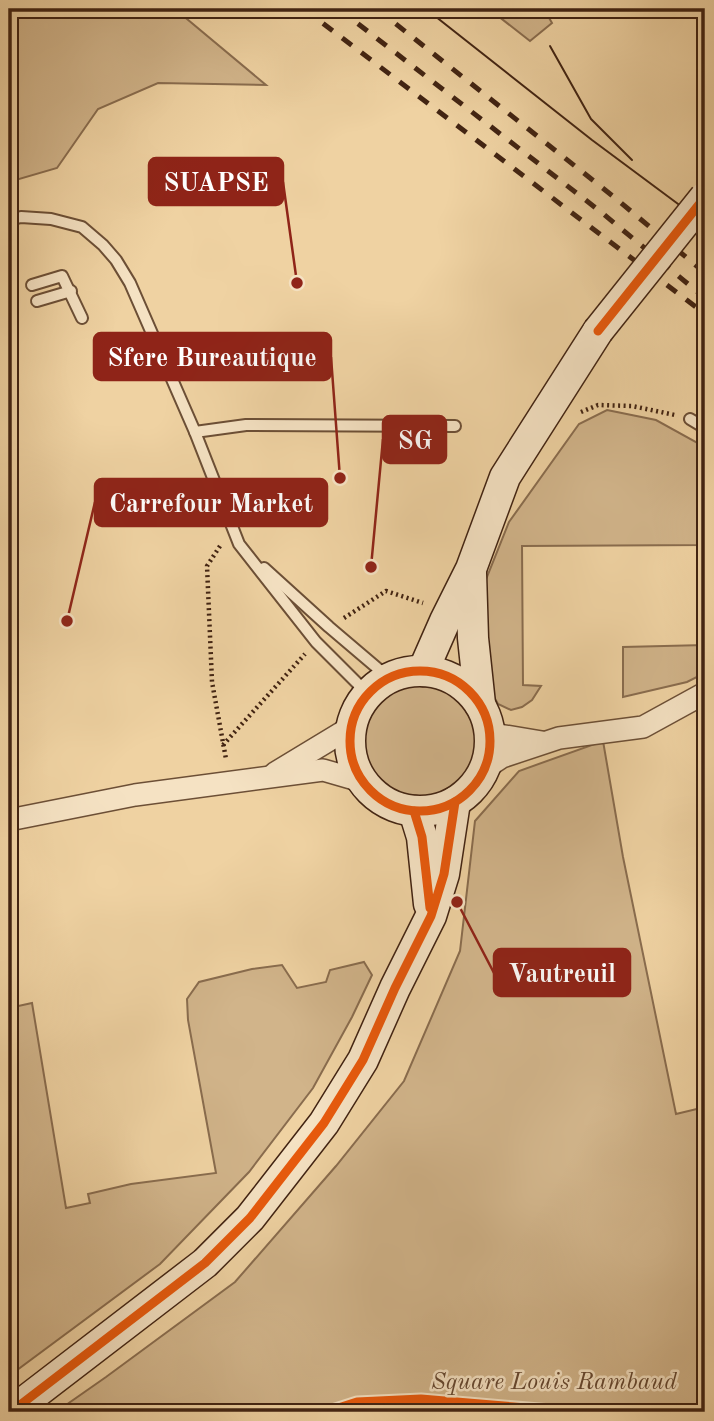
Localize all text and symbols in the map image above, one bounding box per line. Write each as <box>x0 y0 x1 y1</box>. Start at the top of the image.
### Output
callout: SUAPSE <box>149 158 283 205</box>
text: SUAPSE <box>163 171 269 197</box>
callout: Sfere Bureautique <box>94 333 331 380</box>
text: Sfere Bureautique <box>107 346 317 372</box>
callout: SG <box>383 416 446 463</box>
text: SG <box>398 429 432 455</box>
callout: Carrefour Market <box>95 479 327 526</box>
text: Carrefour Market <box>109 492 313 518</box>
callout: Vautreuil <box>494 949 630 996</box>
text: Vautreuil <box>508 962 616 988</box>
park label: Square Louis Rambaud <box>431 1371 677 1395</box>

